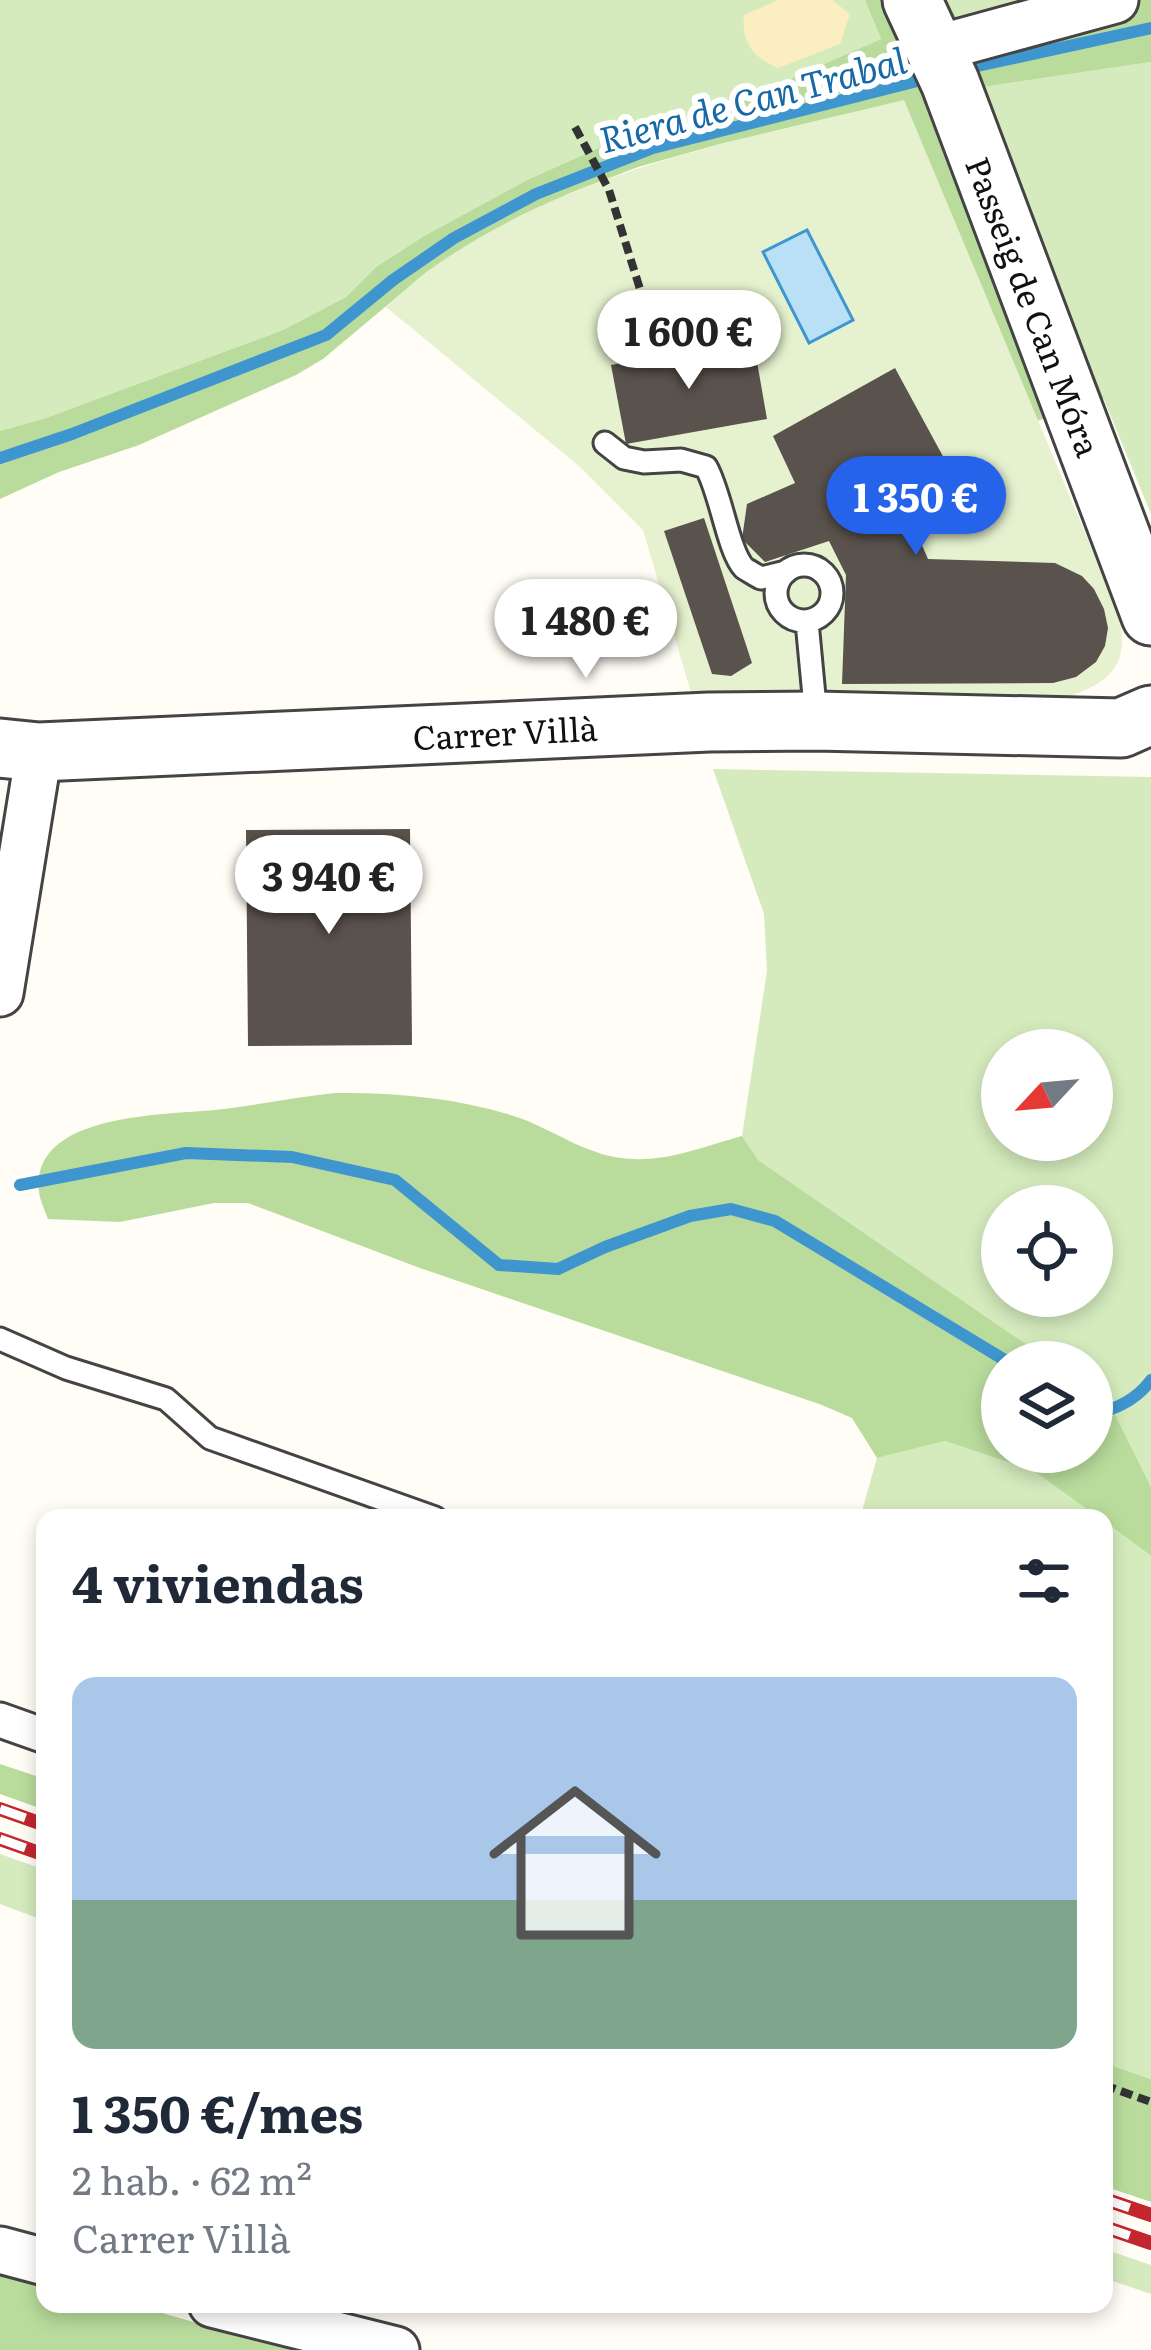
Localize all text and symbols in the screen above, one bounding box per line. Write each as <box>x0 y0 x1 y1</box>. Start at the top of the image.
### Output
water label: Riera de Can Trabal <box>593 31 912 164</box>
street label: Passeig de Can Móra <box>955 149 1115 463</box>
pin: 1 600 € <box>578 290 800 392</box>
text: 1 600 € <box>624 300 754 358</box>
pin: 1 350 € <box>805 456 1027 558</box>
text: 1 350 € <box>853 466 979 524</box>
pin: 1 480 € <box>475 579 697 681</box>
text: 1 480 € <box>521 589 651 647</box>
street label: Carrer Villà <box>411 702 599 760</box>
pin: 3 940 € <box>218 835 440 937</box>
text: 3 940 € <box>262 845 396 903</box>
north arrow <box>981 1029 1113 1161</box>
map controls <box>981 1029 1113 1473</box>
button: locate <box>981 1185 1113 1317</box>
button: layers <box>981 1341 1113 1473</box>
text: 4 viviendas <box>72 1543 364 1619</box>
icon: filters <box>1011 1548 1077 1614</box>
icon: home <box>467 1755 683 1971</box>
text: 1 350 €/mes <box>72 2073 363 2149</box>
text: 2 hab. · 62 m² <box>72 2149 312 2207</box>
text: Carrer Villà <box>72 2207 290 2265</box>

